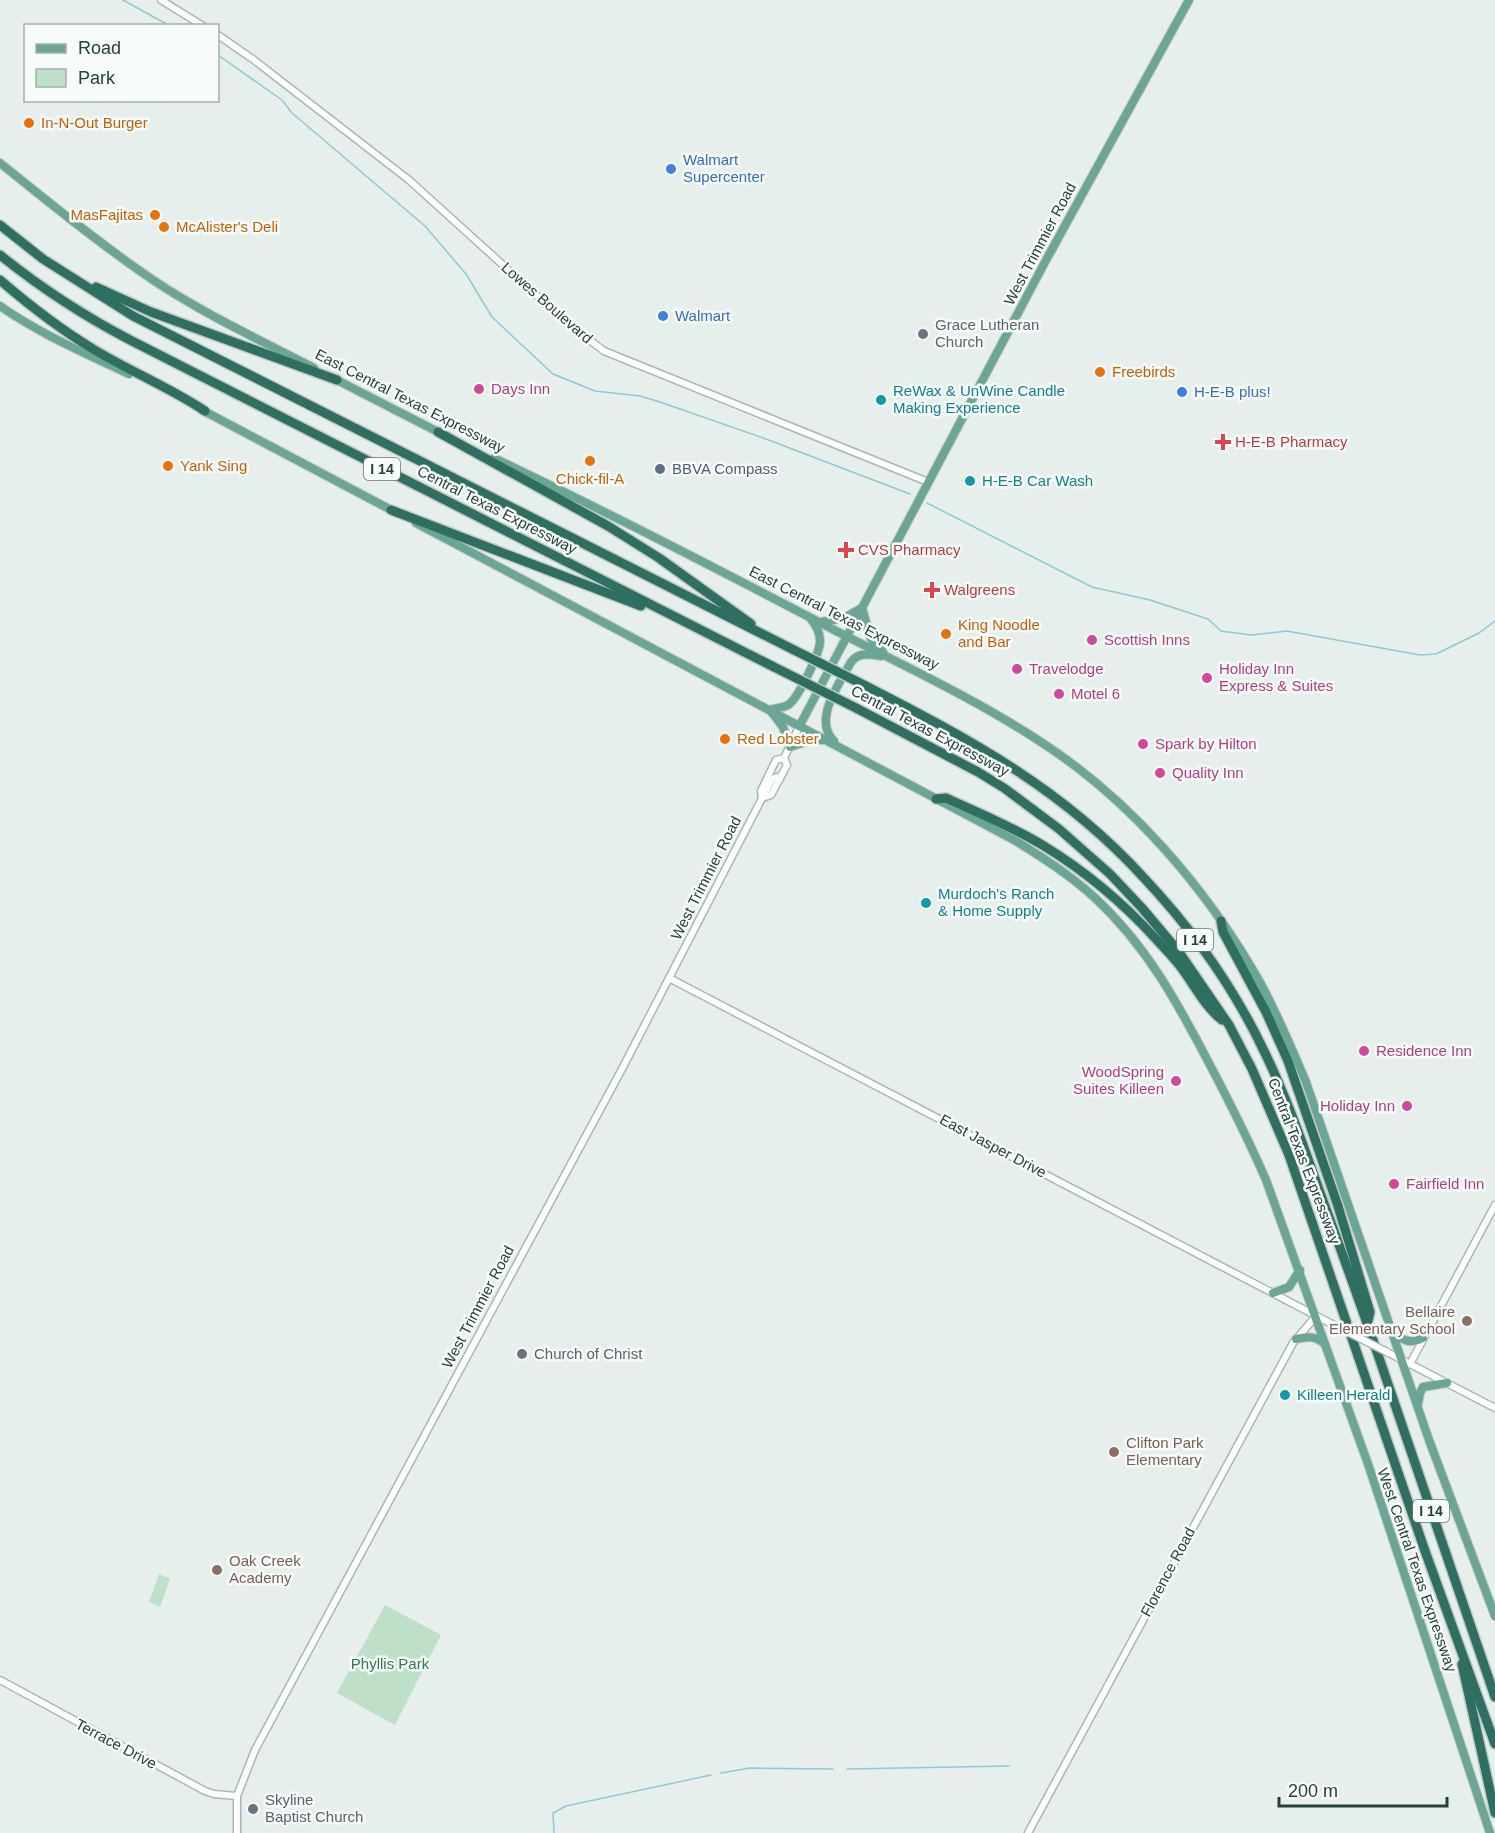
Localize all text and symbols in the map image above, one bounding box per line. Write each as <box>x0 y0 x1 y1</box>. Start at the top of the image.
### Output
legend <box>24 24 219 102</box>
text: Road <box>78 38 121 58</box>
text: Park <box>78 68 116 88</box>
place label: In-N-Out Burger <box>41 114 148 131</box>
marker: In-N-Out Burger <box>22 116 36 130</box>
place label: Walmart Supercenter <box>683 151 765 185</box>
marker: Walmart Supercenter <box>664 162 678 176</box>
street label: West Trimmier Road <box>1000 180 1079 308</box>
place label: MasFajitas <box>70 206 143 223</box>
marker: MasFajitas <box>148 208 162 222</box>
place label: McAlister's Deli <box>176 218 278 235</box>
marker: McAlister's Deli <box>157 220 171 234</box>
street label: Lowes Boulevard <box>498 258 596 347</box>
place label: Walmart <box>675 307 731 324</box>
marker: Walmart <box>656 309 670 323</box>
place label: Grace Lutheran Church <box>935 316 1039 350</box>
marker: Grace Lutheran Church <box>916 327 930 341</box>
street label: East Central Texas Expressway <box>313 345 508 456</box>
place label: Freebirds <box>1112 363 1175 380</box>
marker: Freebirds <box>1093 365 1107 379</box>
place label: Days Inn <box>491 380 550 397</box>
marker: Days Inn <box>472 382 486 396</box>
place label: ReWax & UnWine Candle Making Experience <box>893 382 1065 416</box>
place label: H-E-B plus! <box>1194 383 1271 400</box>
marker: H-E-B plus! <box>1175 385 1189 399</box>
marker: ReWax & UnWine Candle Making Experience <box>874 393 888 407</box>
place label: H-E-B Pharmacy <box>1235 433 1348 450</box>
marker: H-E-B Pharmacy <box>1216 435 1230 449</box>
marker: Chick-fil-A <box>583 454 597 468</box>
place label: Yank Sing <box>180 457 247 474</box>
road number: I 14 <box>364 458 400 480</box>
marker: Yank Sing <box>161 459 175 473</box>
place label: BBVA Compass <box>672 460 778 477</box>
street label: Central Texas Expressway <box>415 462 580 557</box>
marker: BBVA Compass <box>653 462 667 476</box>
place label: Chick-fil-A <box>556 470 624 487</box>
place label: H-E-B Car Wash <box>982 472 1093 489</box>
marker: H-E-B Car Wash <box>963 474 977 488</box>
place label: CVS Pharmacy <box>858 541 961 558</box>
marker: CVS Pharmacy <box>839 543 853 557</box>
street label: East Central Texas Expressway <box>747 562 942 673</box>
place label: Walgreens <box>944 581 1015 598</box>
marker: Walgreens <box>925 583 939 597</box>
place label: King Noodle and Bar <box>958 616 1040 650</box>
marker: King Noodle and Bar <box>939 627 953 641</box>
place label: Scottish Inns <box>1104 631 1190 648</box>
marker: Scottish Inns <box>1085 633 1099 647</box>
place label: Travelodge <box>1029 660 1104 677</box>
place label: Holiday Inn Express & Suites <box>1219 660 1333 694</box>
marker: Travelodge <box>1010 662 1024 676</box>
marker: Holiday Inn Express & Suites <box>1200 671 1214 685</box>
street label: Central Texas Expressway <box>848 682 1013 780</box>
place label: Motel 6 <box>1071 685 1120 702</box>
marker: Motel 6 <box>1052 687 1066 701</box>
place label: Red Lobster <box>737 730 819 747</box>
marker: Red Lobster <box>718 732 732 746</box>
place label: Spark by Hilton <box>1155 735 1257 752</box>
marker: Spark by Hilton <box>1136 737 1150 751</box>
place label: Quality Inn <box>1172 764 1244 781</box>
marker: Quality Inn <box>1153 766 1167 780</box>
street label: West Trimmier Road <box>667 813 744 942</box>
place label: Murdoch's Ranch & Home Supply <box>938 885 1054 919</box>
marker: Murdoch's Ranch & Home Supply <box>919 896 933 910</box>
road number: I 14 <box>1177 929 1213 951</box>
place label: Residence Inn <box>1376 1042 1472 1059</box>
marker: Residence Inn <box>1357 1044 1371 1058</box>
place label: WoodSpring Suites Killeen <box>1073 1063 1164 1097</box>
marker: WoodSpring Suites Killeen <box>1169 1074 1183 1088</box>
street label: Central Texas Expressway <box>1265 1075 1344 1247</box>
place label: Holiday Inn <box>1320 1097 1395 1114</box>
marker: Holiday Inn <box>1400 1099 1414 1113</box>
street label: East Jasper Drive <box>937 1110 1049 1181</box>
place label: Fairfield Inn <box>1406 1175 1484 1192</box>
marker: Fairfield Inn <box>1387 1177 1401 1191</box>
street label: West Trimmier Road <box>438 1243 517 1371</box>
place label: Bellaire Elementary School <box>1329 1303 1455 1337</box>
marker: Bellaire Elementary School <box>1460 1314 1474 1328</box>
place label: Church of Christ <box>534 1345 643 1362</box>
marker: Church of Christ <box>515 1347 529 1361</box>
place label: Killeen Herald <box>1297 1386 1390 1403</box>
marker: Killeen Herald <box>1278 1388 1292 1402</box>
place label: Clifton Park Elementary <box>1126 1434 1204 1468</box>
marker: Clifton Park Elementary <box>1107 1445 1121 1459</box>
street label: West Central Texas Expressway <box>1375 1466 1461 1674</box>
road number: I 14 <box>1413 1500 1449 1522</box>
street label: Florence Road <box>1137 1524 1198 1619</box>
place label: Oak Creek Academy <box>229 1552 301 1586</box>
marker: Oak Creek Academy <box>210 1563 224 1577</box>
park label: Phyllis Park <box>351 1655 430 1672</box>
street label: Terrace Drive <box>73 1715 160 1772</box>
scale bar <box>1279 1770 1447 1808</box>
text: 200 m <box>1288 1781 1338 1801</box>
place label: Skyline Baptist Church <box>265 1791 363 1825</box>
marker: Skyline Baptist Church <box>246 1802 260 1816</box>

